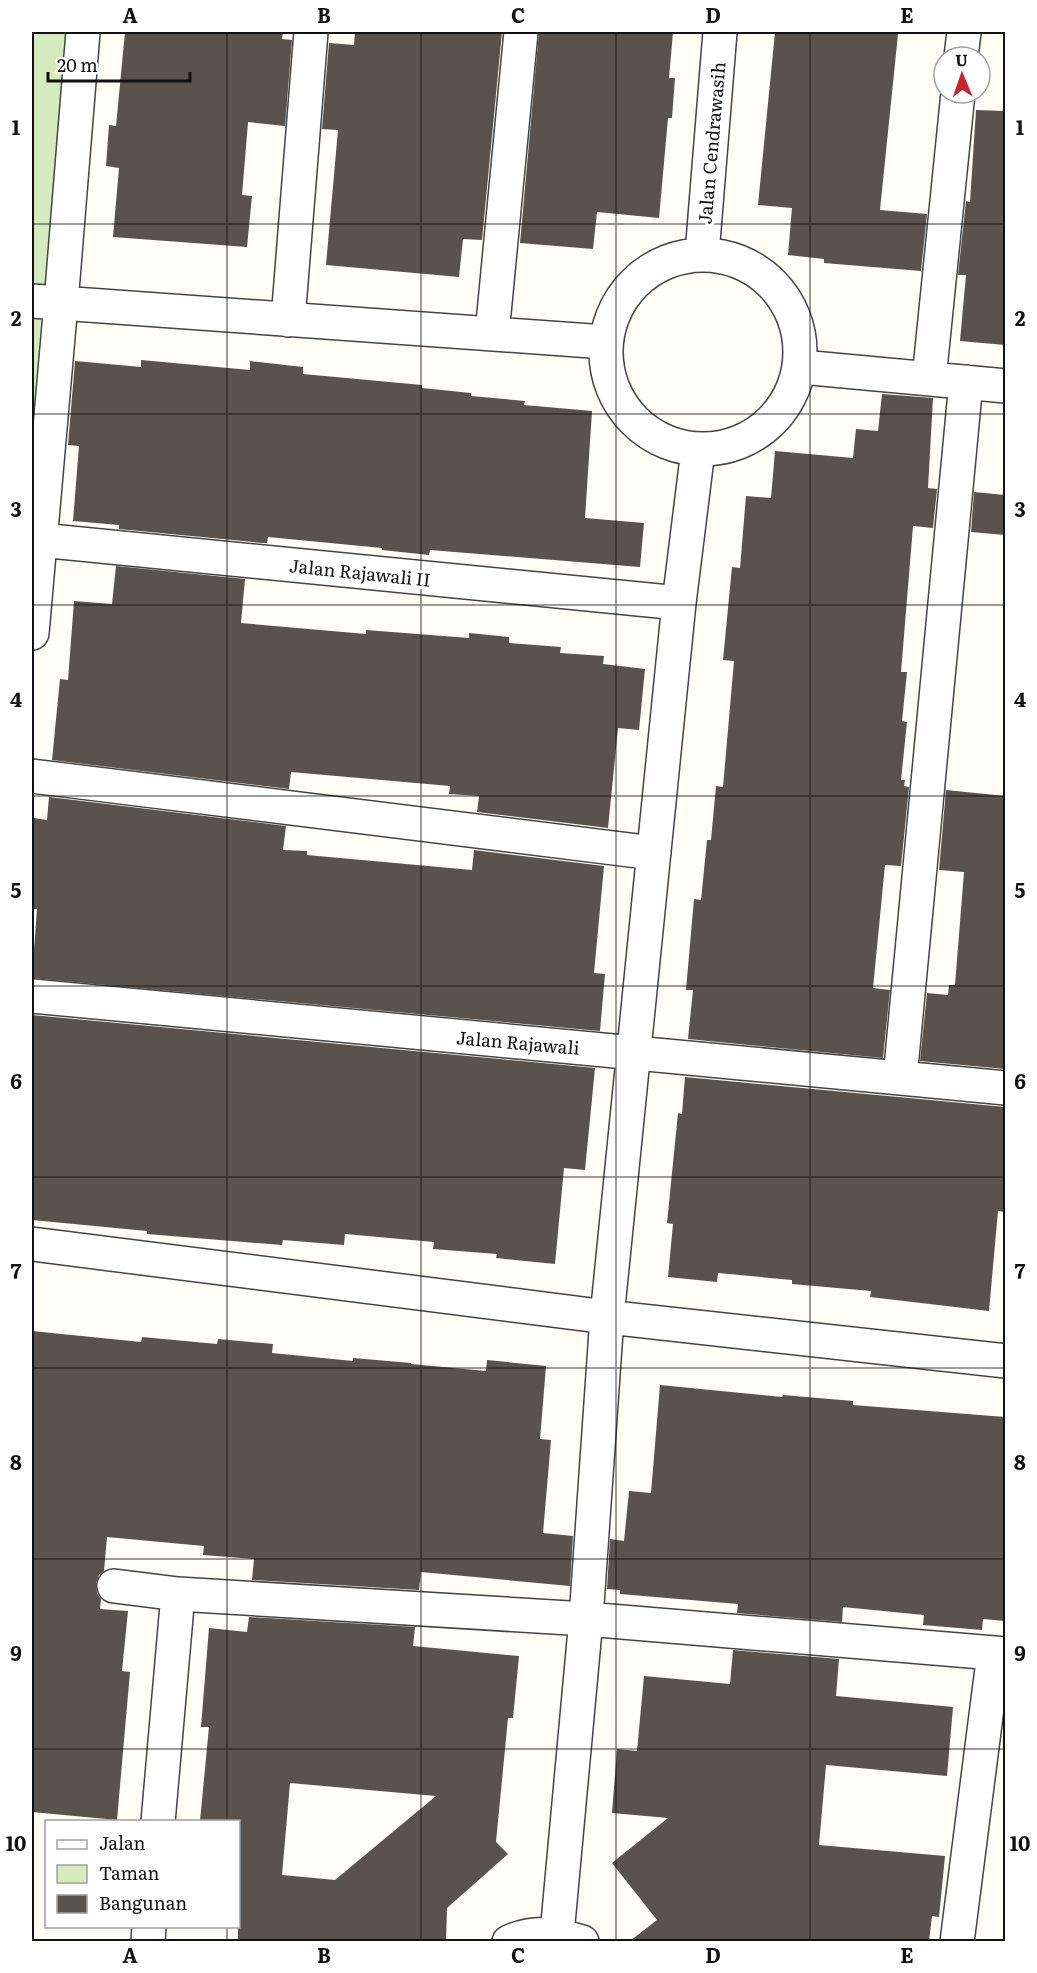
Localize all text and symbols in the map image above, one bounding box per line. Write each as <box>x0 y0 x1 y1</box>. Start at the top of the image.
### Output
text: A <box>122 0 138 29</box>
text: B <box>317 0 331 29</box>
text: C <box>511 0 525 29</box>
text: D <box>705 0 721 29</box>
text: E <box>900 0 914 29</box>
scale bar <box>48 45 190 83</box>
north arrow <box>932 45 992 105</box>
text: U <box>955 47 969 71</box>
text: 20 m <box>57 51 98 78</box>
street label: Jalan Cendrawasih <box>690 61 732 225</box>
text: 1 <box>12 111 20 141</box>
text: 1 <box>1016 111 1024 141</box>
text: 2 <box>11 302 22 332</box>
text: 2 <box>1015 302 1026 332</box>
text: 3 <box>10 493 22 523</box>
text: 3 <box>1014 493 1026 523</box>
street label: Jalan Rajawali II <box>288 551 432 593</box>
text: 4 <box>10 683 22 713</box>
text: 4 <box>1014 683 1026 713</box>
text: 5 <box>11 874 22 904</box>
text: 5 <box>1015 874 1026 904</box>
street label: Jalan Rajawali <box>455 1023 581 1061</box>
text: 6 <box>10 1065 22 1095</box>
text: 6 <box>1014 1065 1026 1095</box>
text: 7 <box>11 1255 22 1285</box>
text: 7 <box>1015 1255 1026 1285</box>
text: 8 <box>10 1446 22 1476</box>
text: 8 <box>1014 1446 1026 1476</box>
text: 9 <box>10 1637 22 1667</box>
text: 9 <box>1014 1637 1026 1667</box>
legend <box>45 1820 240 1928</box>
text: 10 <box>6 1827 26 1857</box>
text: 10 <box>1010 1827 1030 1857</box>
text: Jalan <box>99 1829 146 1856</box>
text: Taman <box>99 1859 160 1886</box>
text: Bangunan <box>99 1889 187 1916</box>
text: A <box>122 1939 138 1969</box>
text: B <box>317 1939 331 1969</box>
text: C <box>511 1939 525 1969</box>
text: D <box>705 1939 721 1969</box>
text: E <box>900 1939 914 1969</box>

